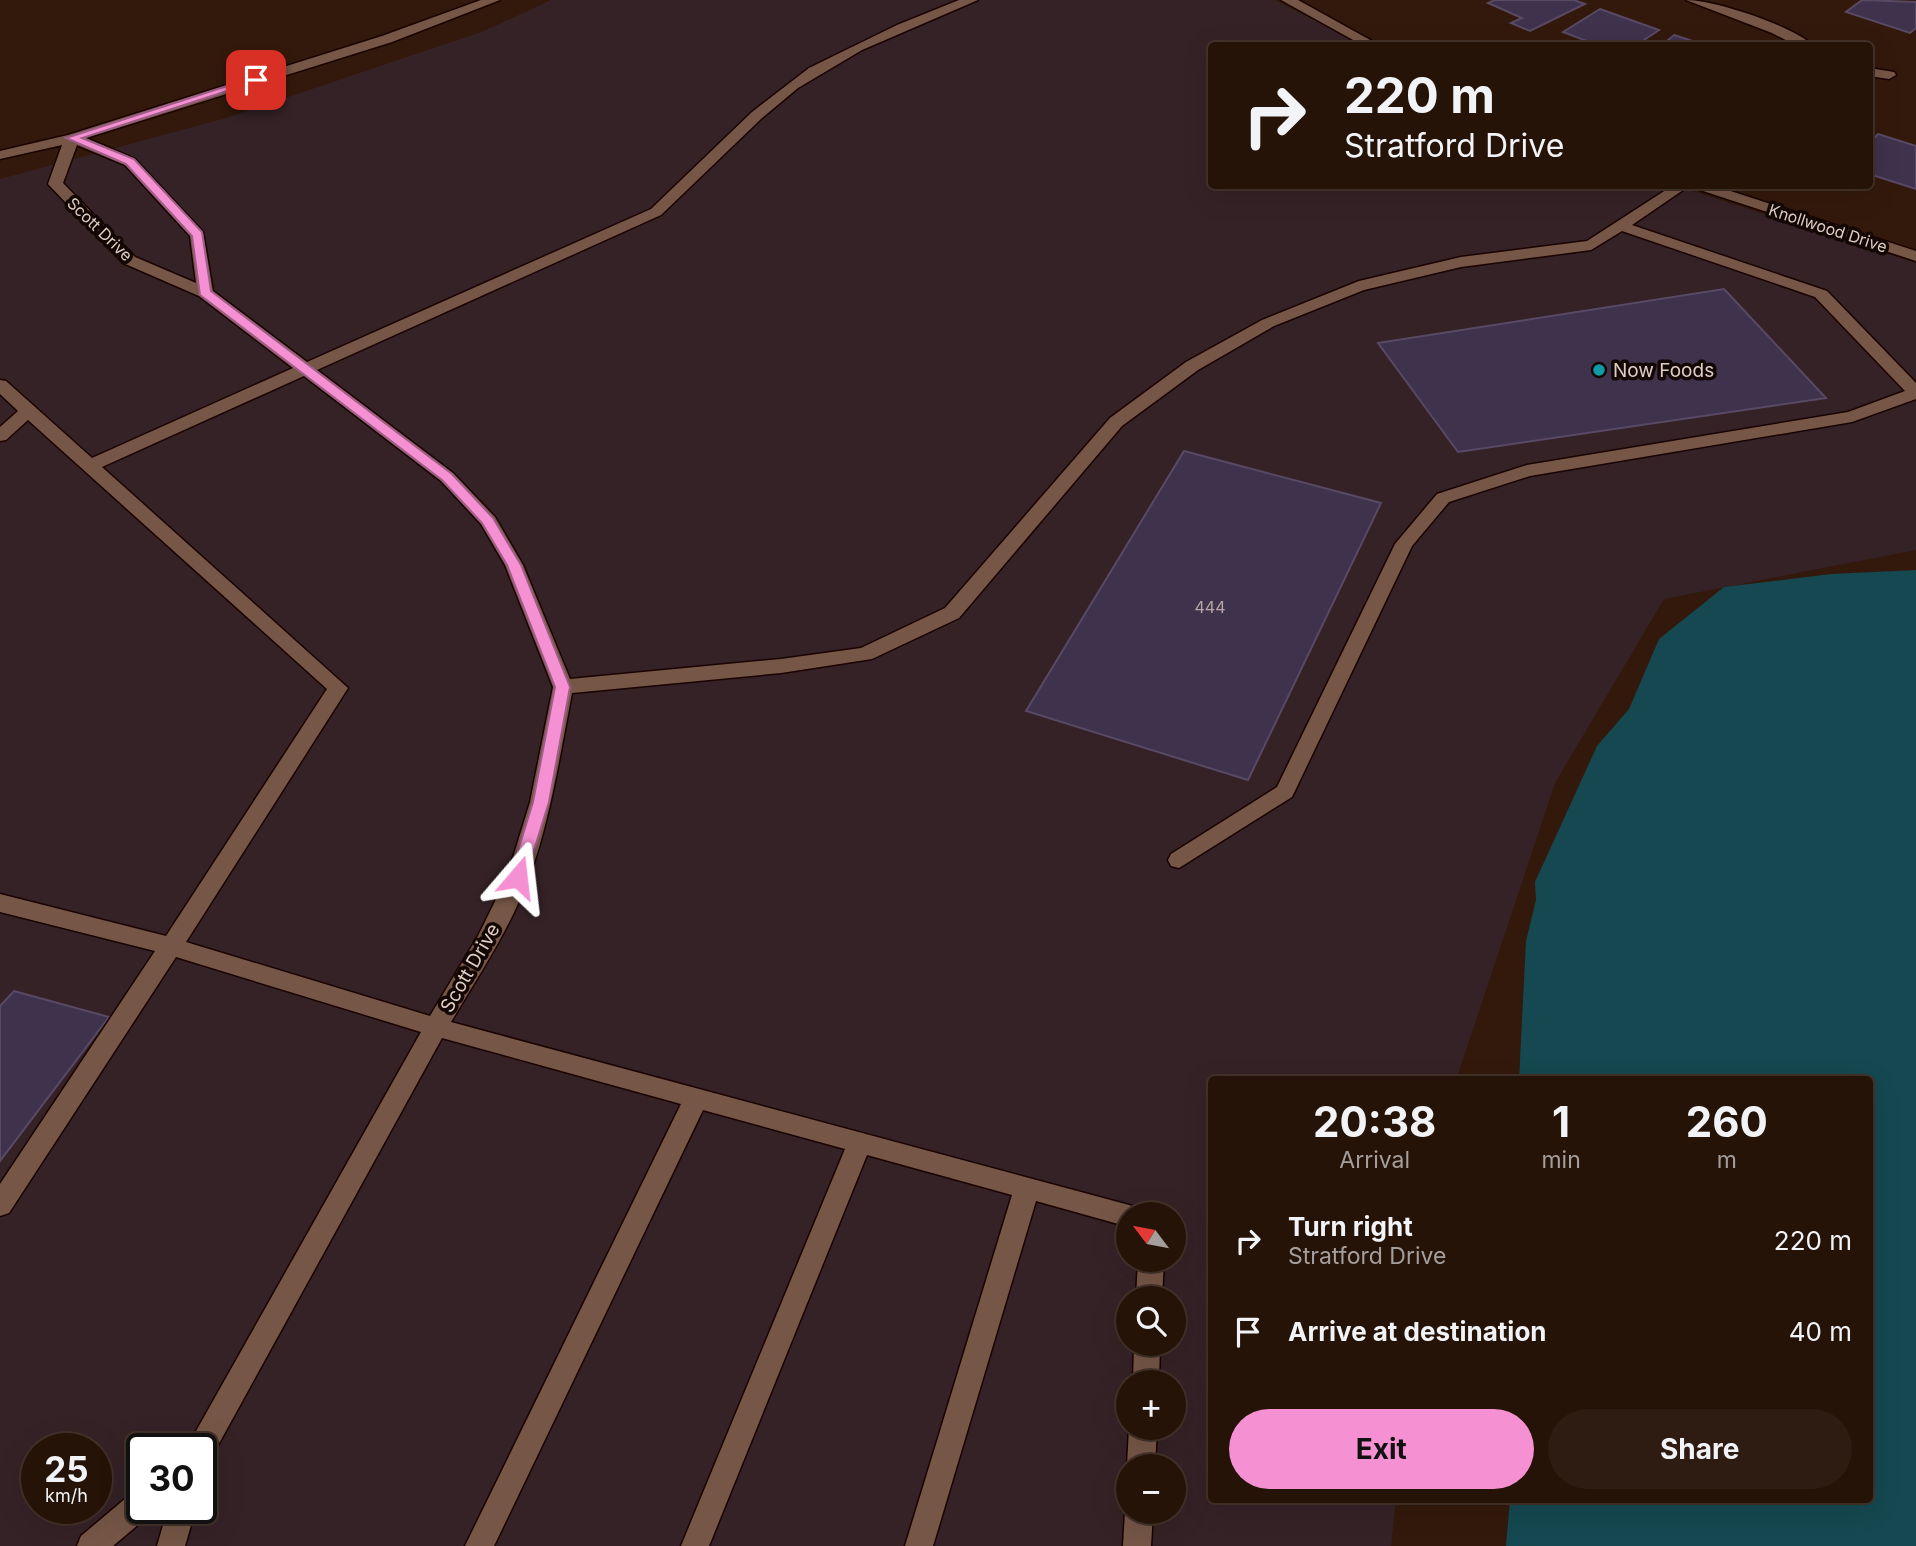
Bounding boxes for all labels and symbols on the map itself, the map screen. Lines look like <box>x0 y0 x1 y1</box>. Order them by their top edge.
pin <box>226 50 286 110</box>
street label: Scott Drive <box>63 193 137 265</box>
street label: Knollwood Drive <box>1766 199 1890 257</box>
place label: Now Foods <box>1613 359 1714 382</box>
marker: Now Foods <box>1591 362 1607 378</box>
house number: 444 <box>1194 597 1226 617</box>
position arrow <box>481 840 555 914</box>
street label: Scott Drive <box>435 919 505 1017</box>
north arrow <box>1116 1202 1186 1272</box>
speed limit sign: 30 <box>126 1433 217 1524</box>

